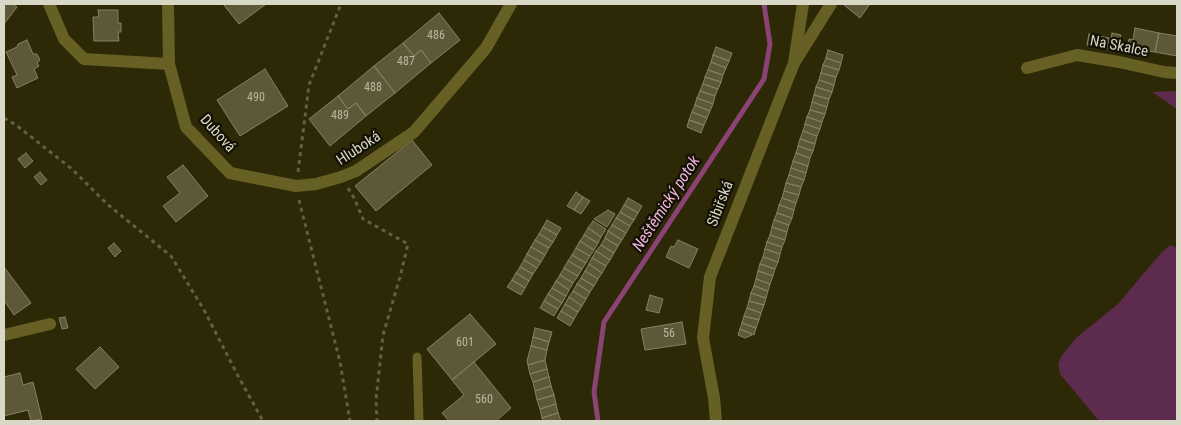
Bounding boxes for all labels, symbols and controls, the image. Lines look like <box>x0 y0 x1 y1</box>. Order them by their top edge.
house number: 486 <box>427 29 445 43</box>
street label: Na Skalce <box>1088 33 1150 61</box>
house number: 487 <box>397 55 415 69</box>
house number: 488 <box>364 81 382 95</box>
house number: 490 <box>247 91 265 105</box>
house number: 489 <box>331 109 349 123</box>
street label: Dubová <box>196 112 238 156</box>
street label: Hluboká <box>334 128 384 170</box>
water label: Neštěmický potok <box>629 153 705 255</box>
street label: Sibiřská <box>704 179 738 229</box>
house number: 56 <box>663 327 675 341</box>
house number: 601 <box>456 336 474 350</box>
house number: 560 <box>475 393 493 407</box>

